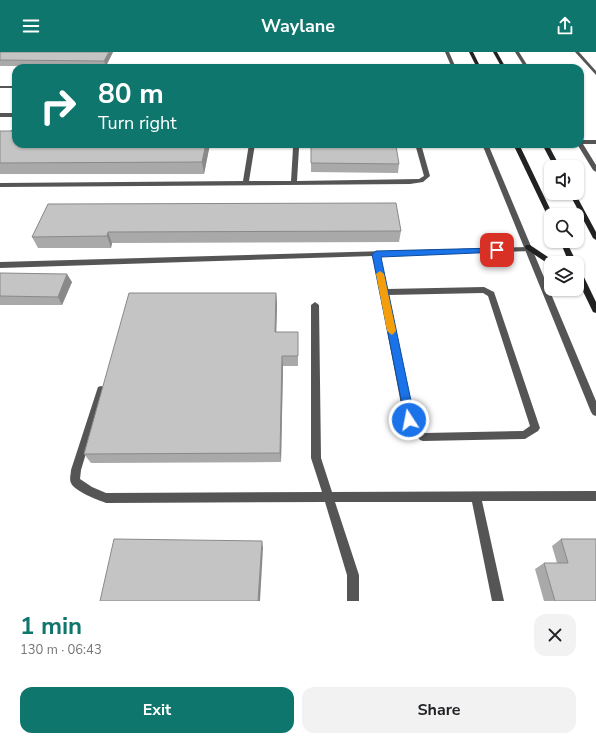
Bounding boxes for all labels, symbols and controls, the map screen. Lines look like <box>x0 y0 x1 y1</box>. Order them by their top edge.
text: Waylane <box>261 14 335 38</box>
icon: menu <box>20 15 42 37</box>
icon: share <box>554 15 576 37</box>
text: 80 m <box>98 75 164 113</box>
icon: right <box>32 80 84 132</box>
text: Turn right <box>98 111 177 135</box>
map controls <box>544 160 584 296</box>
button: sound <box>544 160 584 200</box>
button: search <box>544 208 584 248</box>
pin <box>480 233 514 267</box>
icon: arrive <box>486 239 508 261</box>
button: layers <box>544 256 584 296</box>
position arrow <box>388 399 430 441</box>
text: 1 min <box>20 610 82 642</box>
button: close <box>534 614 576 656</box>
text: 130 m · 06:43 <box>20 641 102 659</box>
button: Exit <box>20 687 294 733</box>
button: Share <box>302 687 576 733</box>

